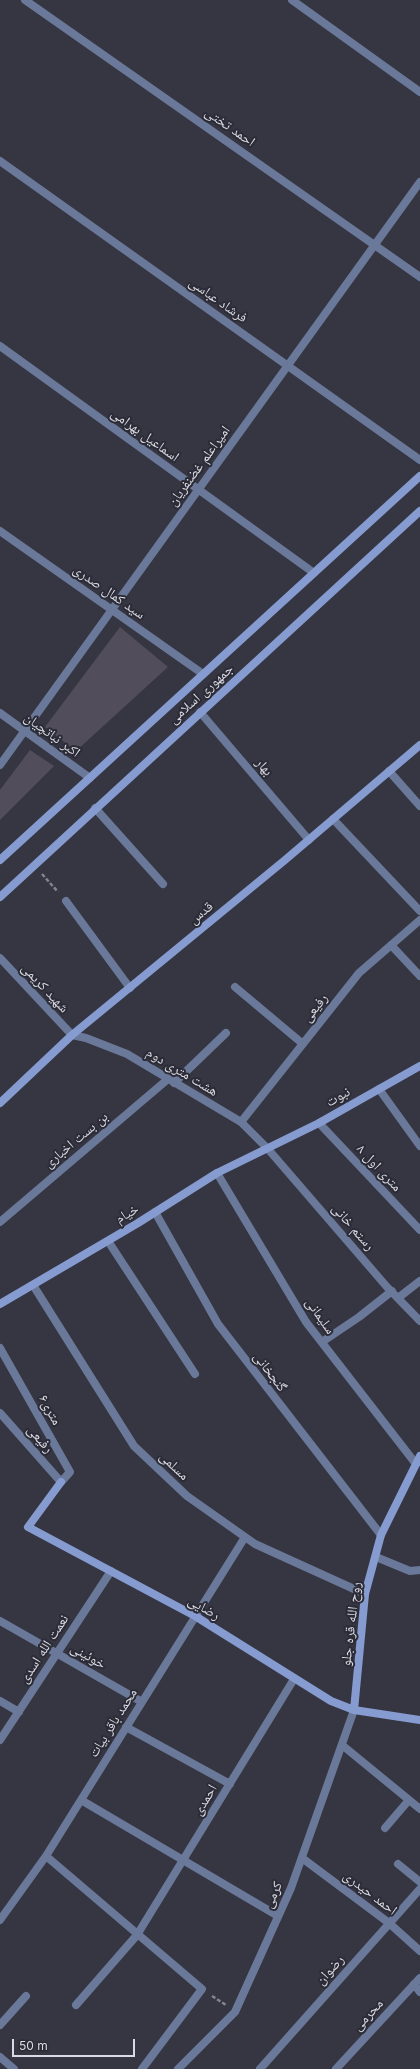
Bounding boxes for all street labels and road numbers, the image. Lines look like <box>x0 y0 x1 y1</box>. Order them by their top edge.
street label: احمد تختی <box>202 104 258 150</box>
street label: فرشاد عباسی <box>186 274 250 326</box>
street label: اسماعیل بهرامی <box>108 405 182 465</box>
street label: امیراعلم غضنفریان <box>164 423 234 509</box>
street label: سید کمال صدری <box>70 561 148 623</box>
street label: جمهوری اسلامی <box>165 660 237 728</box>
street label: اکبر نباتچیان <box>21 709 83 761</box>
street label: بهار <box>252 755 276 779</box>
street label: قدس <box>185 898 217 928</box>
street label: شهید کریمی <box>18 960 72 1016</box>
street label: رفیعی <box>299 990 331 1026</box>
street label: هشت متری دوم <box>143 1044 221 1100</box>
street label: نبوت <box>323 1083 353 1111</box>
street label: بن بست اخباری <box>41 1108 111 1172</box>
street label: ۸ متری اول <box>353 1141 405 1195</box>
street label: رستم خانی <box>328 1200 378 1254</box>
street label: خیام <box>112 1201 142 1227</box>
street label: سلیمانی <box>302 1295 338 1337</box>
street label: گنجخانی <box>250 1349 290 1395</box>
street label: ۶متری <box>35 1392 65 1428</box>
street label: رفیعی <box>23 1422 57 1456</box>
street label: مسلمی <box>156 1448 192 1484</box>
street label: روح الله قره جلو <box>337 1581 365 1667</box>
street label: رضایی <box>185 1592 223 1624</box>
street label: نعمت الله اسدی <box>16 1611 72 1687</box>
street label: خوئینی <box>67 1639 109 1673</box>
street label: محمد باقر بیات <box>85 1685 141 1761</box>
street label: احمدی <box>189 1781 221 1819</box>
street label: احمد حیدری <box>340 1867 400 1919</box>
street label: کرمی <box>260 1879 286 1911</box>
street label: رضوان <box>312 1952 348 1988</box>
street label: محرمی <box>349 1996 387 2034</box>

